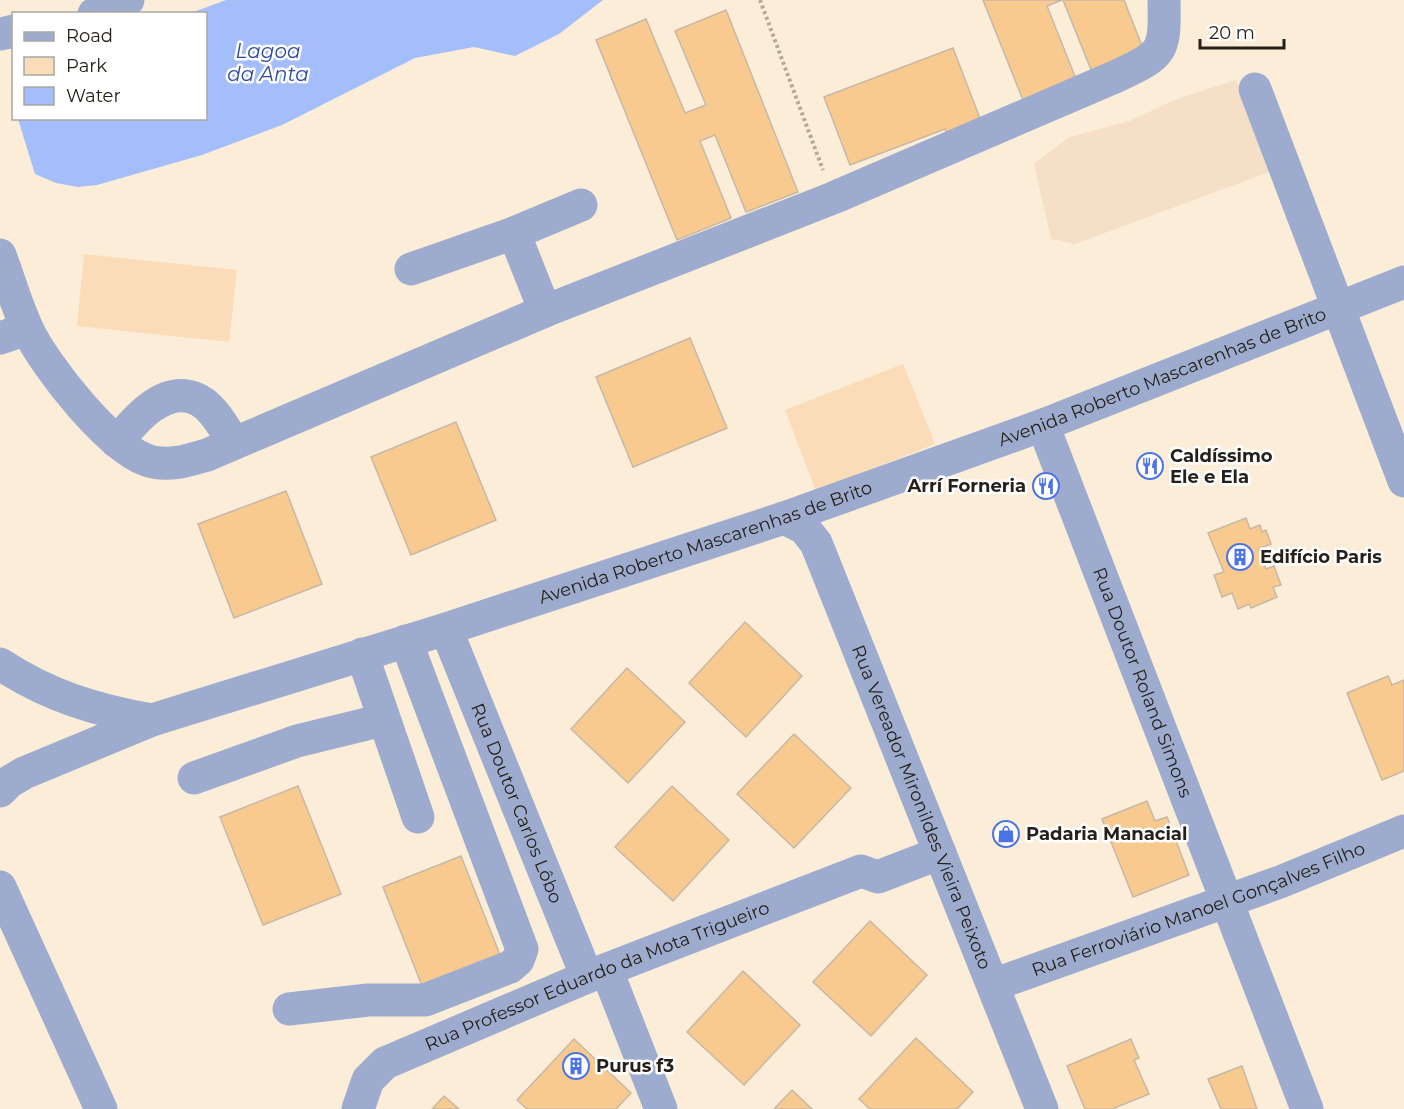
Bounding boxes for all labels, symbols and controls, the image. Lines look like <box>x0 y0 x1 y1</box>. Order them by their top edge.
legend <box>12 12 207 120</box>
scale bar <box>1200 12 1284 50</box>
text: 20 m <box>1209 22 1255 44</box>
text: Road <box>66 25 113 47</box>
water label: Lagoa da Anta <box>227 39 309 86</box>
text: Park <box>66 55 107 77</box>
text: Water <box>66 85 121 107</box>
street label: Avenida Roberto Mascarenhas de Brito <box>995 303 1329 451</box>
place label: Caldíssimo Ele e Ela <box>1170 445 1273 488</box>
restaurant icon: Caldíssimo Ele e Ela <box>1135 451 1165 481</box>
restaurant icon: Arrí Forneria <box>1031 471 1061 501</box>
place label: Arrí Forneria <box>906 475 1026 497</box>
street label: Avenida Roberto Mascarenhas de Brito <box>536 476 875 609</box>
building icon: Edifício Paris <box>1225 542 1255 572</box>
place label: Edifício Paris <box>1260 546 1382 568</box>
street label: Rua Doutor Roland Simons <box>1088 564 1197 801</box>
street label: Rua Vereador Mironildes Vieira Peixoto <box>847 642 996 973</box>
street label: Rua Doutor Carlos Lôbo <box>466 700 567 907</box>
shop icon: Padaria Manacial <box>991 819 1021 849</box>
place label: Padaria Manacial <box>1026 823 1187 845</box>
street label: Rua Ferroviário Manoel Gonçalves Filho <box>1029 837 1368 981</box>
street label: Rua Professor Eduardo da Mota Trigueiro <box>421 896 773 1056</box>
building icon: Purus f3 <box>561 1051 591 1081</box>
place label: Purus f3 <box>596 1055 675 1077</box>

